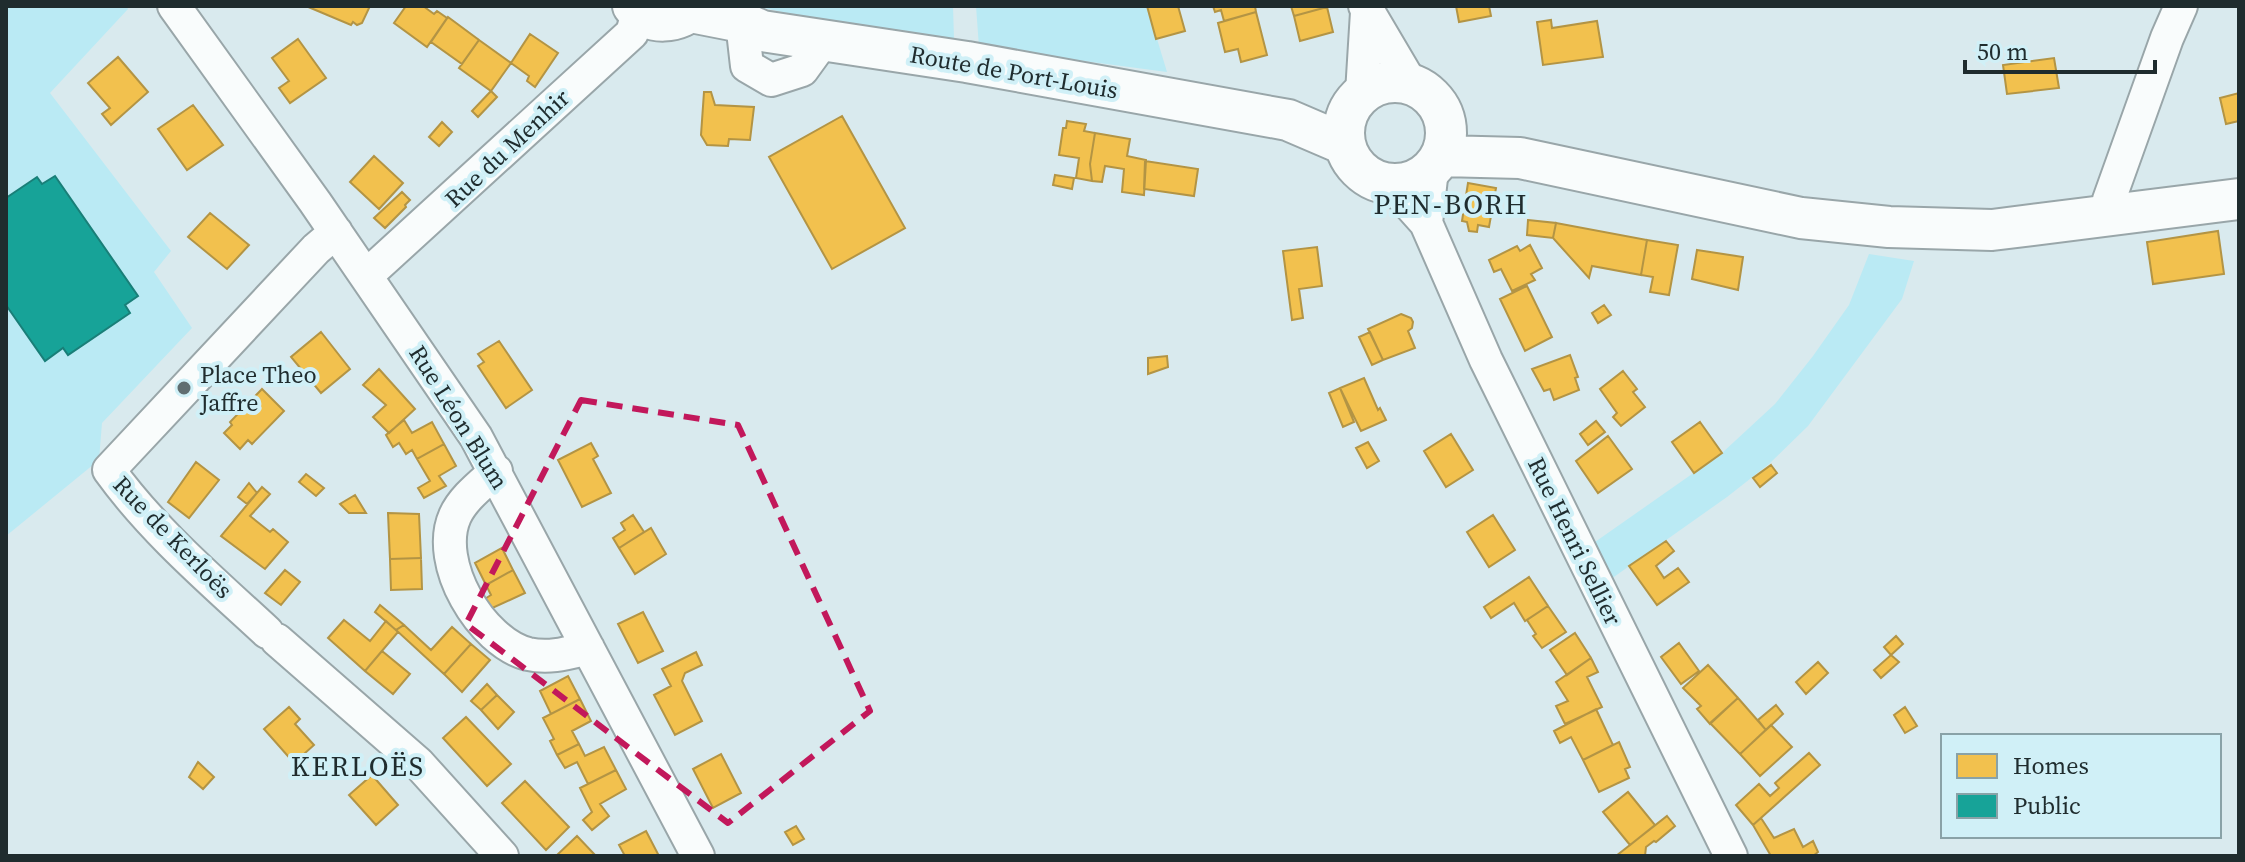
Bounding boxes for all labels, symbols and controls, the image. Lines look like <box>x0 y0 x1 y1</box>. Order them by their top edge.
scale bar <box>1965 24 2155 74</box>
text: 50 m <box>1977 35 2028 68</box>
street label: Route de Port-Louis <box>907 37 1121 107</box>
street label: Rue du Menhir <box>437 82 577 214</box>
district label: PEN-BORH <box>1373 185 1529 223</box>
street label: Rue Léon Blum <box>402 339 516 495</box>
place label: Place Theo Jaffre <box>199 358 317 419</box>
marker: Place Theo Jaffre <box>175 379 193 397</box>
street label: Rue Henri Sellier <box>1520 451 1630 631</box>
street label: Rue de Kerloës <box>106 468 240 606</box>
legend <box>1941 734 2221 838</box>
district label: KERLOËS <box>291 747 425 785</box>
text: Homes <box>2013 749 2089 782</box>
text: Public <box>2013 789 2081 822</box>

